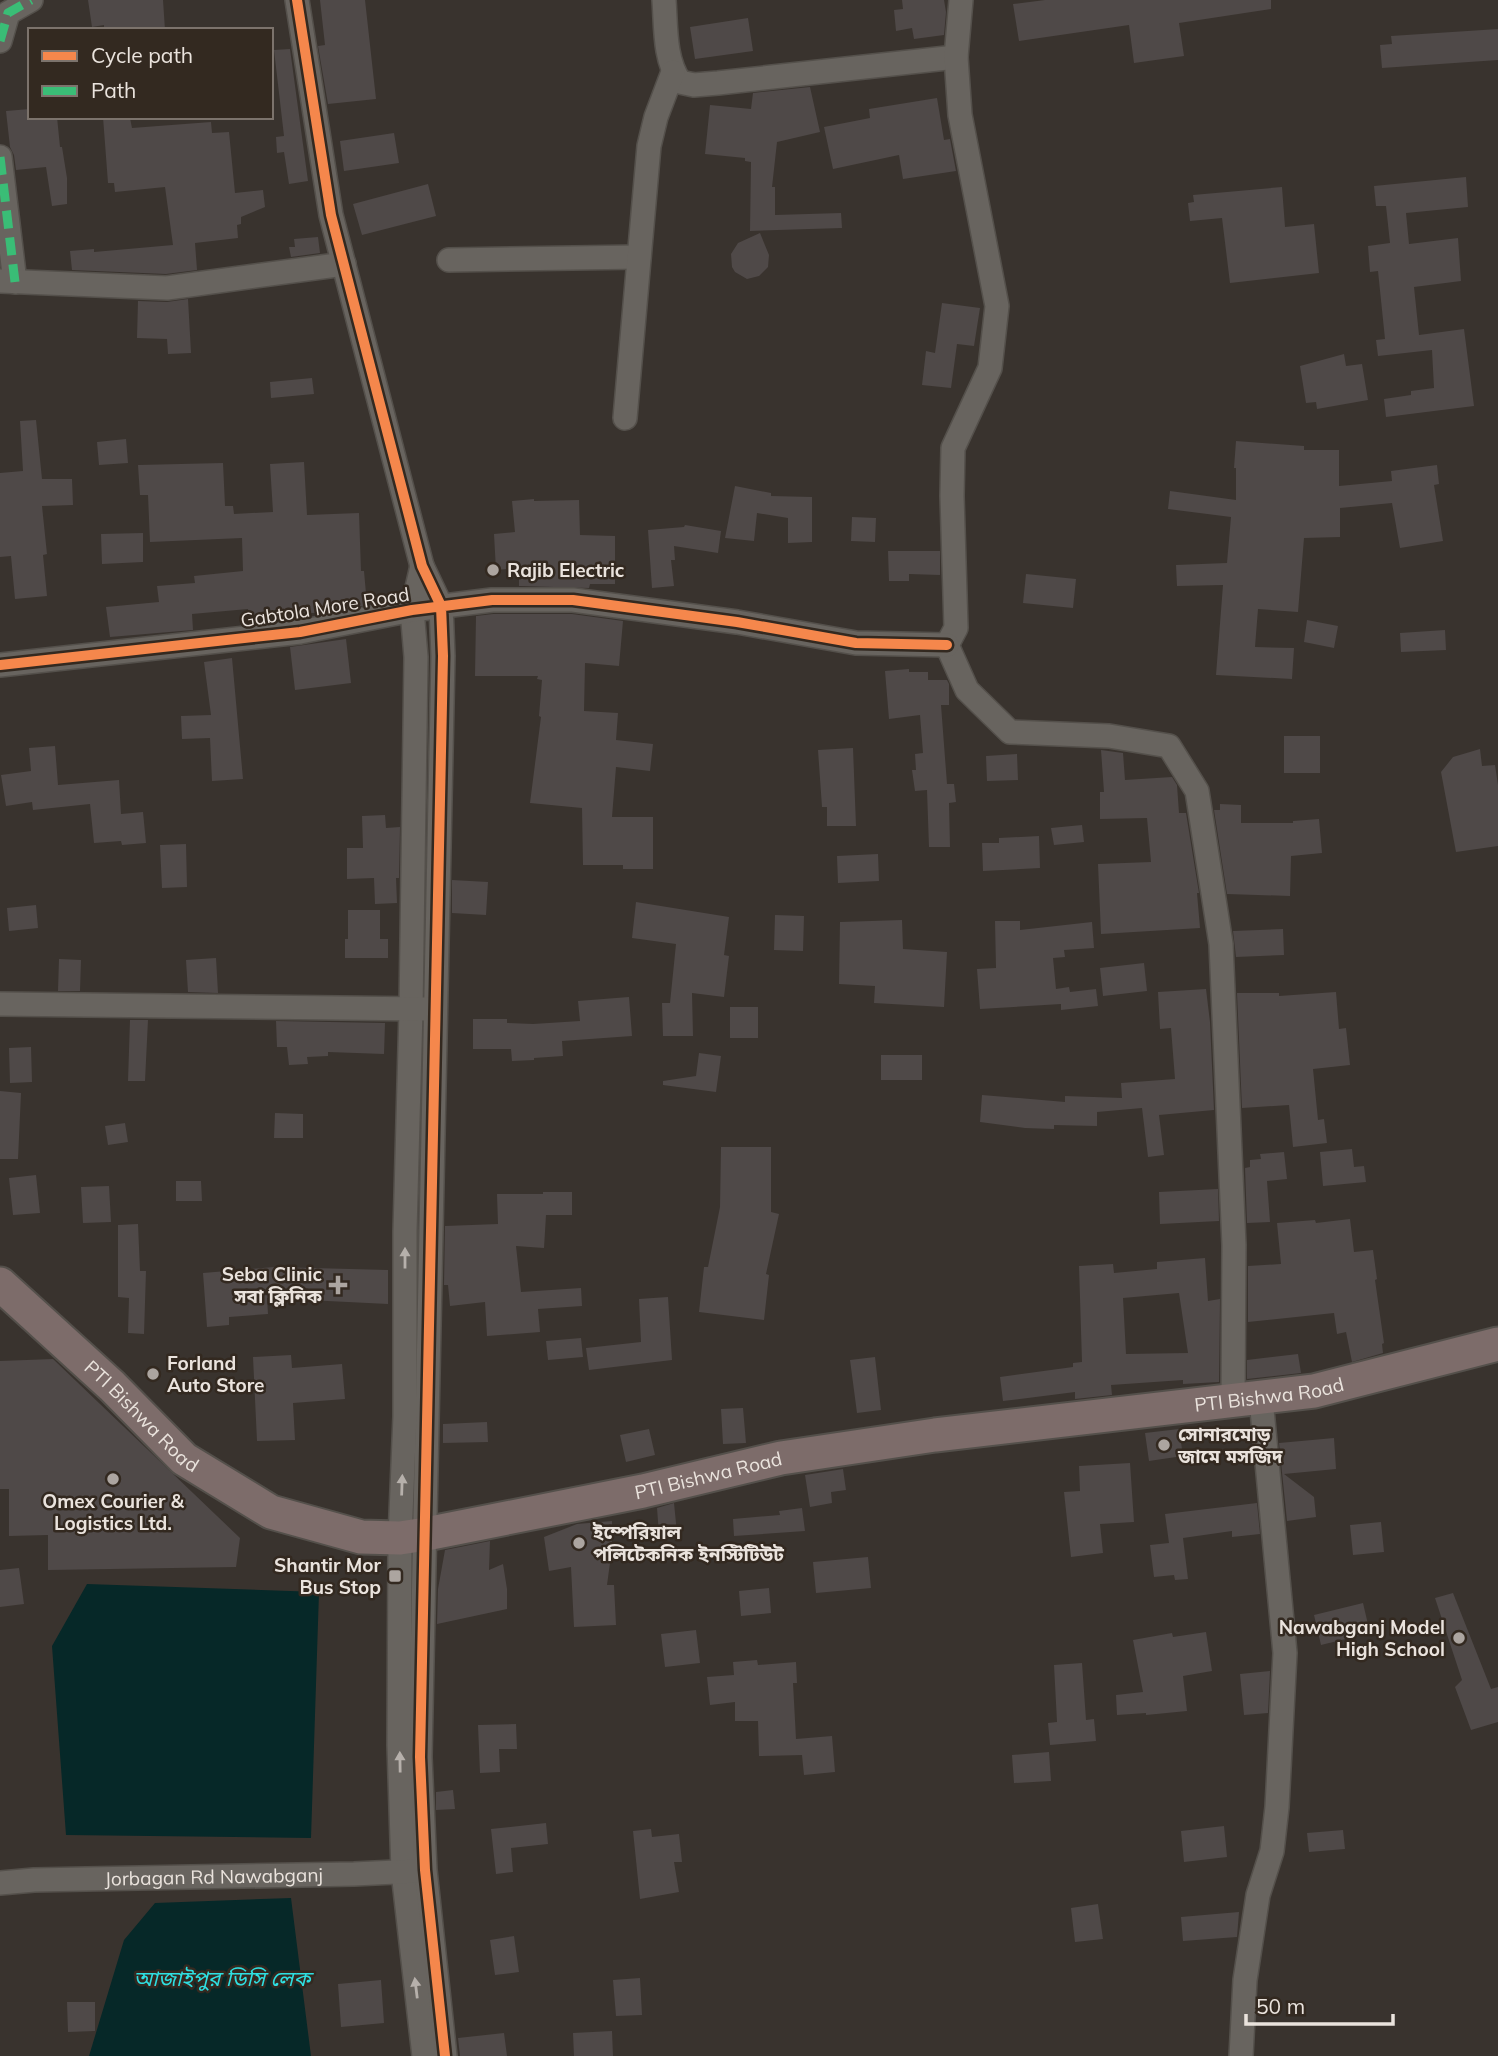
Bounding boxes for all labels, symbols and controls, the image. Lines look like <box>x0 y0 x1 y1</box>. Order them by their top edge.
legend <box>28 28 273 119</box>
text: Cycle path <box>91 42 193 68</box>
text: Path <box>91 77 136 103</box>
place label: Rajib Electric <box>507 558 625 582</box>
marker: Rajib Electric <box>485 562 501 578</box>
street label: Gabtola More Road <box>239 582 411 632</box>
one-way arrow <box>399 1246 411 1268</box>
place label: Seba Clinic সবা ক্লিনিক <box>222 1262 323 1308</box>
marker: Seba Clinic সবা ক্লিনিক <box>328 1275 348 1295</box>
place label: Forland Auto Store <box>167 1351 264 1397</box>
street label: PTI Bishwa Road <box>80 1355 203 1477</box>
marker: Forland Auto Store <box>145 1366 161 1382</box>
street label: PTI Bishwa Road <box>1193 1372 1346 1417</box>
place label: সোনারমোড় জামে মসজিদ <box>1177 1422 1283 1468</box>
marker: সোনারমোড় জামে মসজিদ <box>1156 1437 1172 1453</box>
street label: PTI Bishwa Road <box>633 1446 784 1504</box>
marker: Omex Courier & Logistics Ltd. <box>105 1471 121 1487</box>
one-way arrow <box>397 1474 408 1496</box>
place label: Omex Courier & Logistics Ltd. <box>42 1489 185 1535</box>
place label: ইম্পেরিয়াল পলিটেকনিক ইনস্টিটিউট <box>592 1520 784 1566</box>
marker: ইম্পেরিয়াল পলিটেকনিক ইনস্টিটিউট <box>571 1535 587 1551</box>
place label: Shantir Mor Bus Stop <box>274 1553 382 1599</box>
marker: Shantir Mor Bus Stop <box>387 1568 403 1584</box>
place label: Nawabganj Model High School <box>1279 1615 1445 1661</box>
marker: Nawabganj Model High School <box>1451 1630 1467 1646</box>
one-way arrow <box>394 1750 406 1772</box>
street label: Jorbagan Rd Nawabganj <box>104 1863 323 1891</box>
water label: আজাইপুর ডিসি লেক <box>134 1965 314 1991</box>
one-way arrow <box>410 1977 421 1999</box>
scale bar <box>1246 1982 1393 2026</box>
text: 50 m <box>1256 1993 1305 2019</box>

